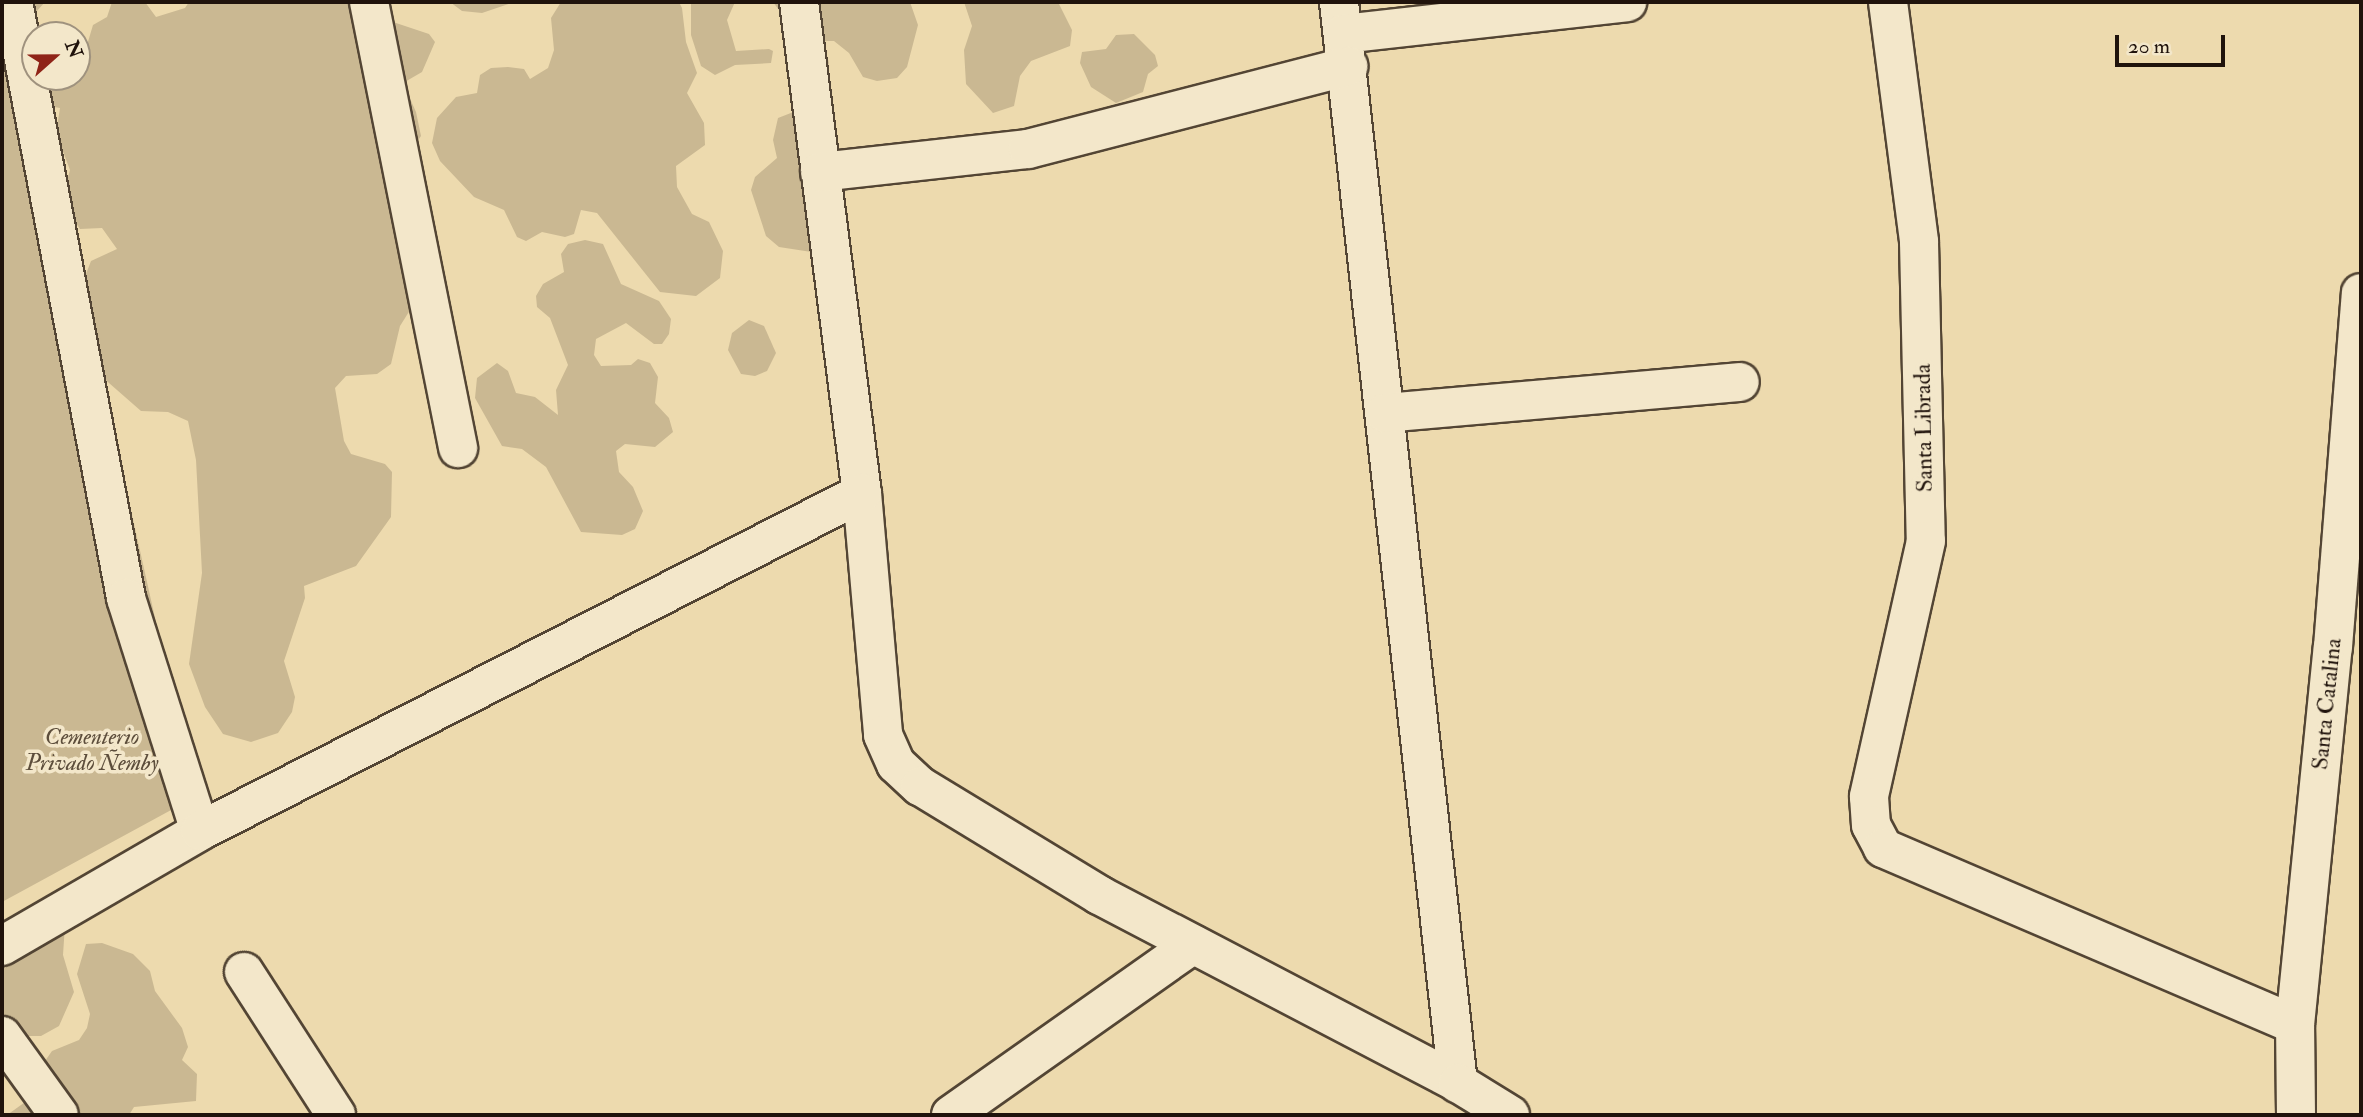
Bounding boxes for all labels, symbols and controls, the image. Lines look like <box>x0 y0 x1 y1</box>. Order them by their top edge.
north arrow <box>21 21 91 91</box>
scale bar <box>2118 21 2228 65</box>
text: 20 m <box>2128 33 2170 60</box>
text: N <box>59 37 88 61</box>
street label: Santa Librada <box>1909 364 1939 492</box>
street label: Santa Catalina <box>2306 637 2348 771</box>
park label: Cementerio Privado Ñemby <box>26 723 158 777</box>

